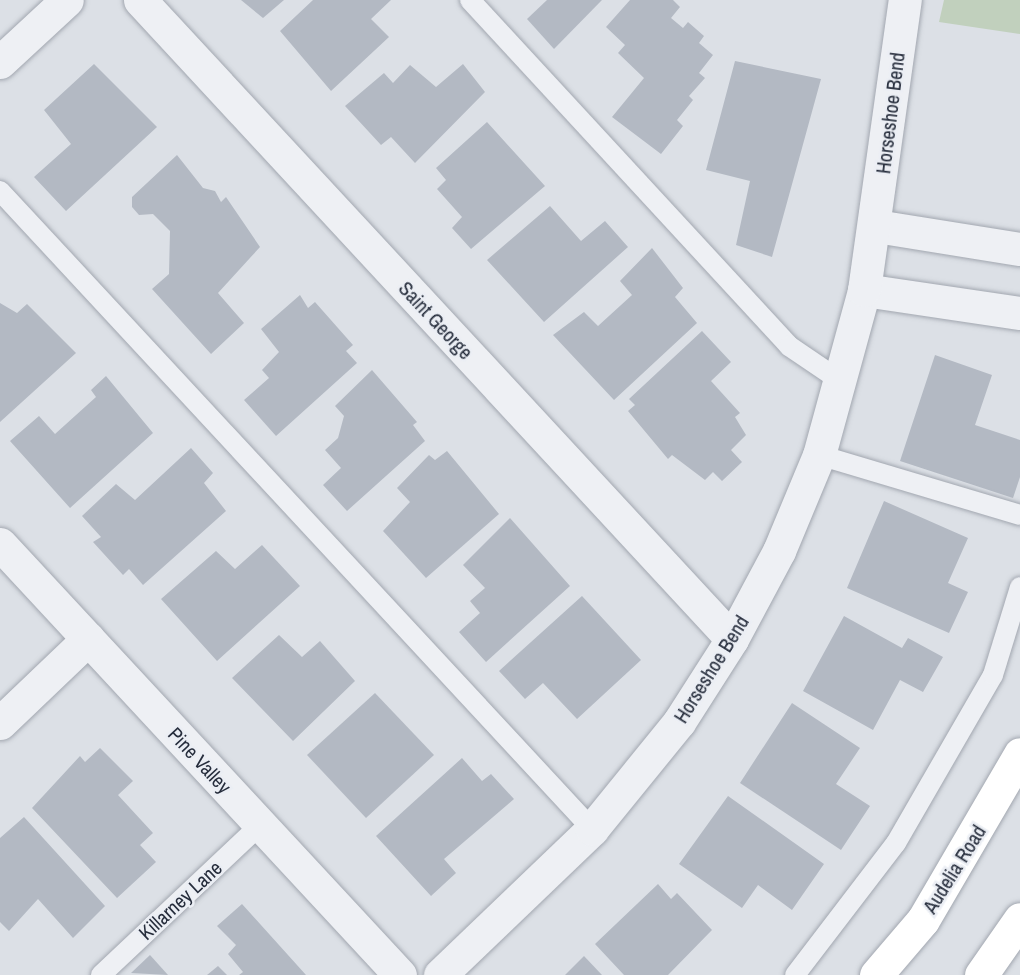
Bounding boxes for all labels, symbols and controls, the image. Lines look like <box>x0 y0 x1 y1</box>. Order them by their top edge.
street label: Horseshoe Bend <box>871 51 909 175</box>
street label: Saint George <box>394 276 478 364</box>
street label: Horseshoe Bend <box>668 611 754 727</box>
street label: Pine Valley <box>163 722 237 798</box>
street label: Audelia Road <box>917 821 991 917</box>
street label: Killarney Lane <box>133 855 227 945</box>

